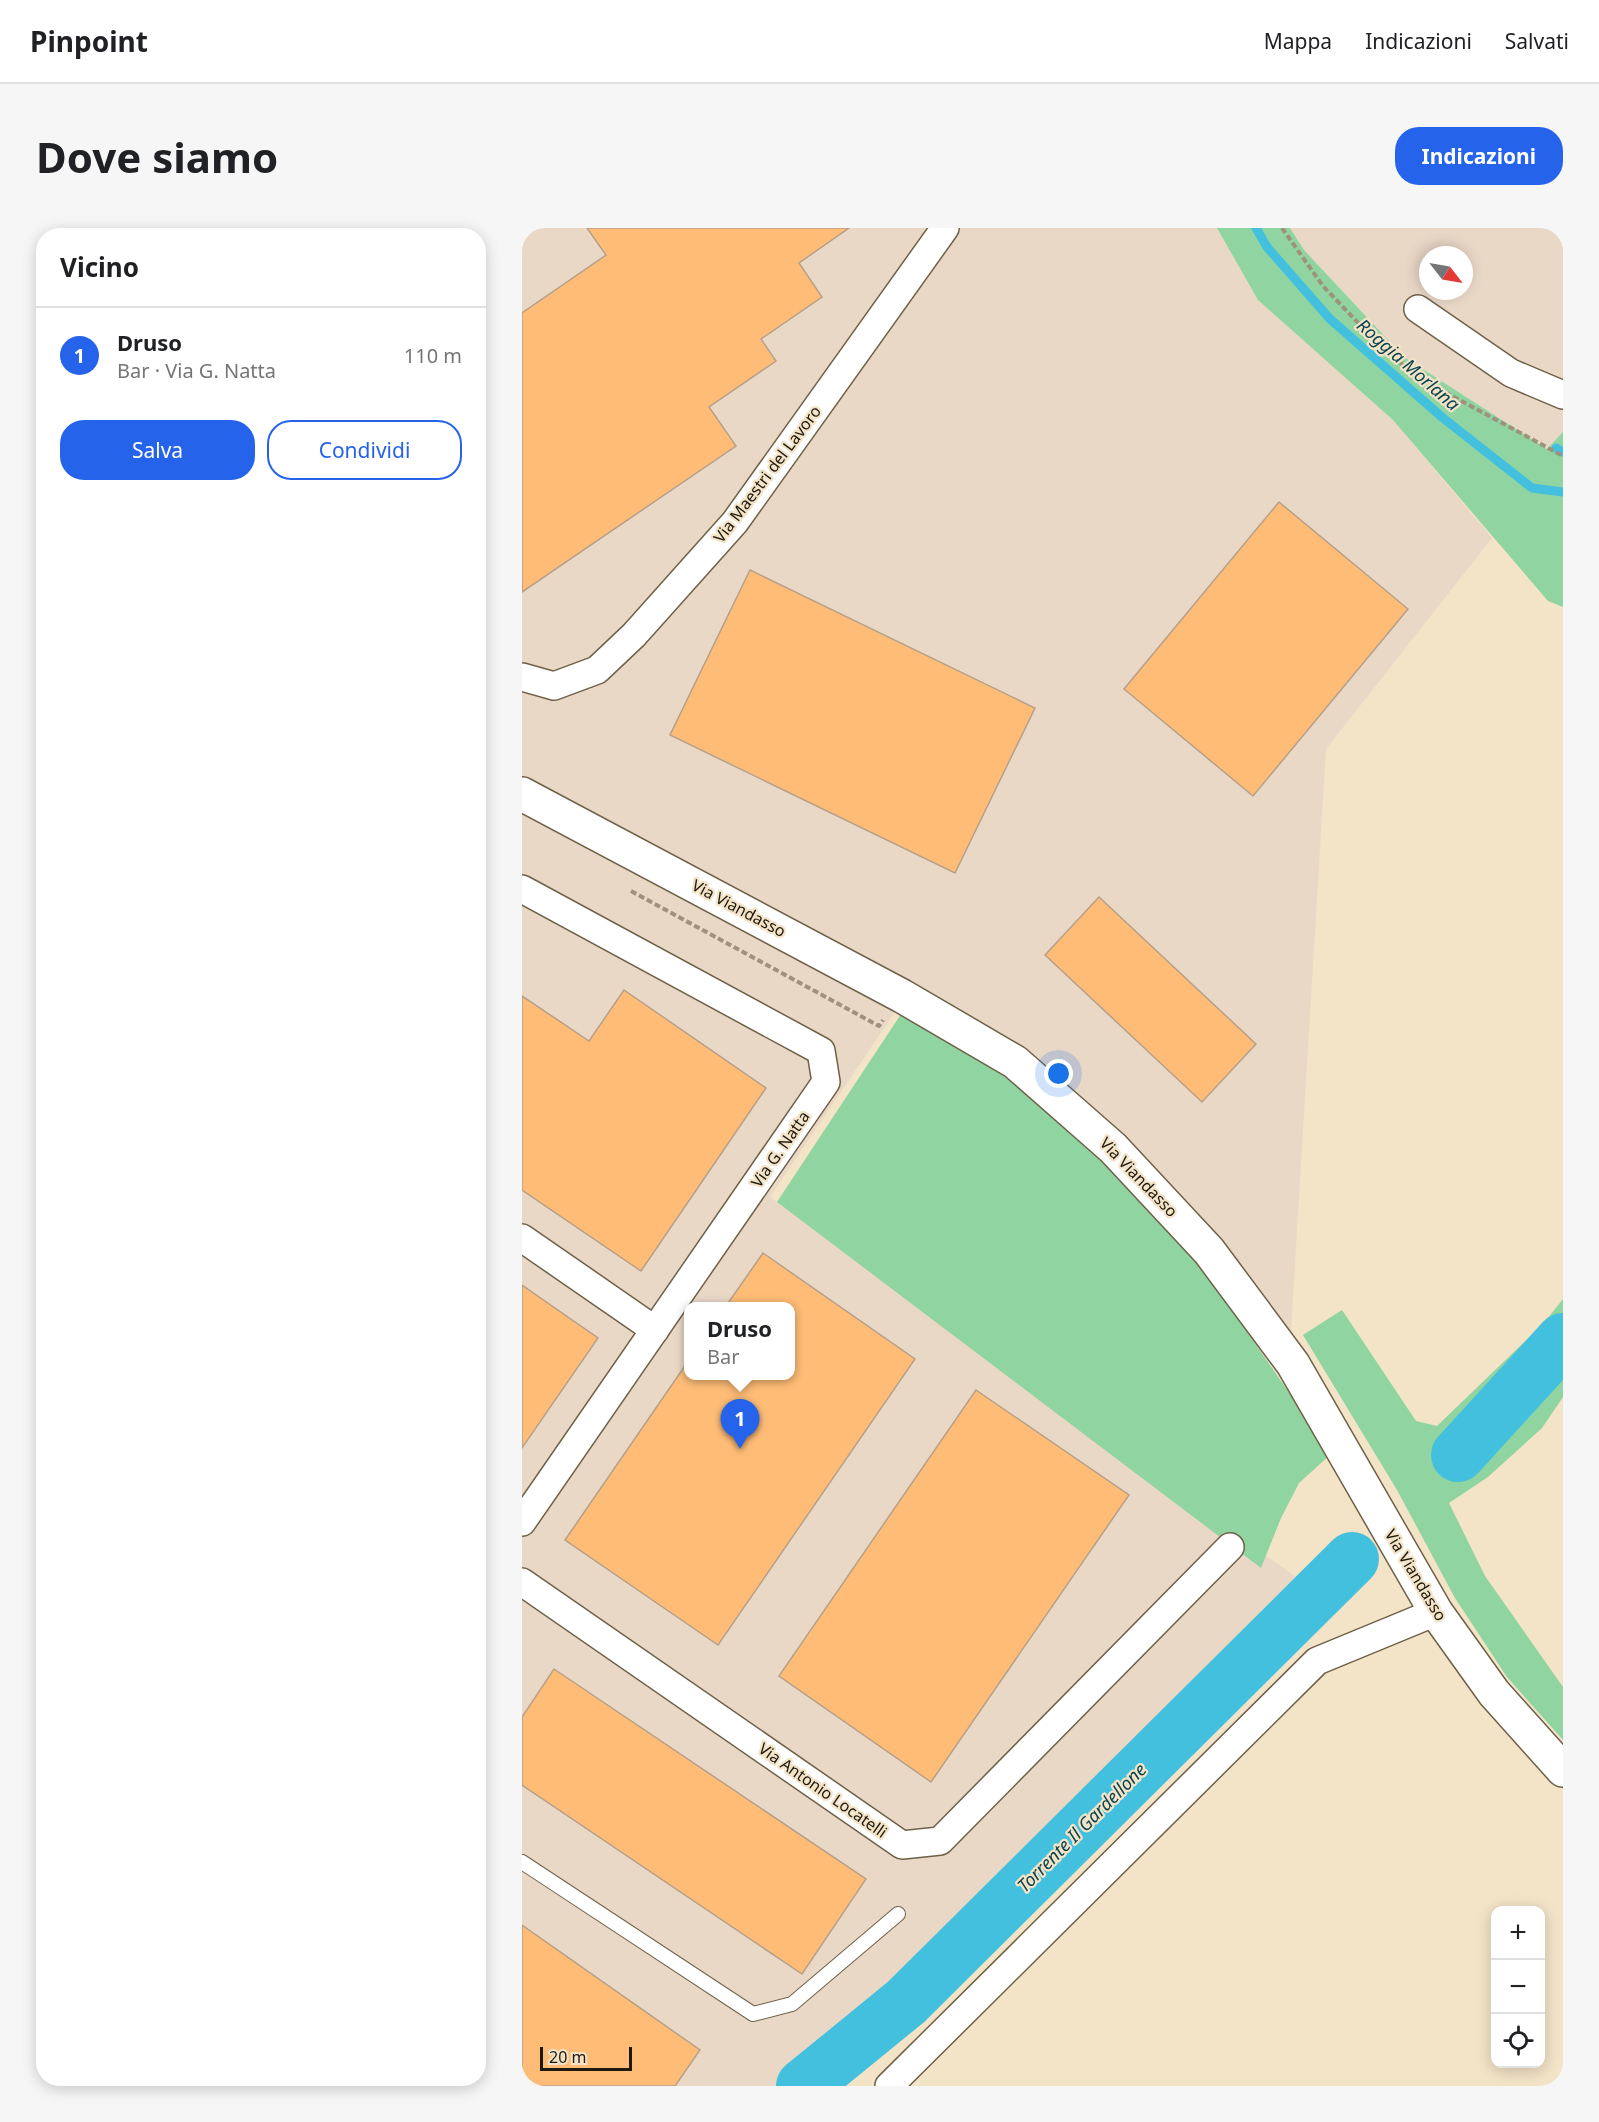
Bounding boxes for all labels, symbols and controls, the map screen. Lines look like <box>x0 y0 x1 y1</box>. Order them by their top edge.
text: Pinpoint <box>30 22 148 60</box>
text: Mappa <box>1264 27 1332 55</box>
text: Indicazioni <box>1365 27 1472 55</box>
text: Salvati <box>1505 27 1569 55</box>
button: Indicazioni <box>1395 127 1563 185</box>
text: Dove siamo <box>36 128 278 185</box>
north arrow <box>1419 246 1473 300</box>
text: Vicino <box>60 249 139 285</box>
water label: Roggia Morlana <box>1352 313 1465 416</box>
text: Druso <box>117 327 182 357</box>
text: 1 <box>74 342 85 369</box>
text: 110 m <box>404 342 462 369</box>
text: Bar · Via G. Natta <box>117 357 276 384</box>
street label: Via Maestri del Lavoro <box>708 401 826 547</box>
button: Salva <box>60 420 255 480</box>
button: Condividi <box>267 420 462 480</box>
street label: Via Viandasso <box>688 874 790 942</box>
your location <box>1044 1059 1073 1088</box>
street label: Via G. Natta <box>746 1106 814 1192</box>
street label: Via Viandasso <box>1095 1132 1183 1222</box>
popup <box>684 1302 795 1380</box>
text: Druso <box>707 1313 772 1343</box>
text: Bar <box>707 1343 739 1370</box>
pin: 1 <box>720 1400 760 1449</box>
street label: Via Viandasso <box>1380 1525 1452 1625</box>
street label: Via Antonio Locatelli <box>754 1737 892 1843</box>
water label: Torrente Il Gardellone <box>1011 1757 1151 1897</box>
map controls <box>1491 1906 1545 2068</box>
button: + <box>1491 1906 1545 1960</box>
button: − <box>1491 1960 1545 2014</box>
button: locate <box>1491 2014 1545 2068</box>
scale bar <box>540 2044 632 2072</box>
text: 20 m <box>549 2046 586 2068</box>

